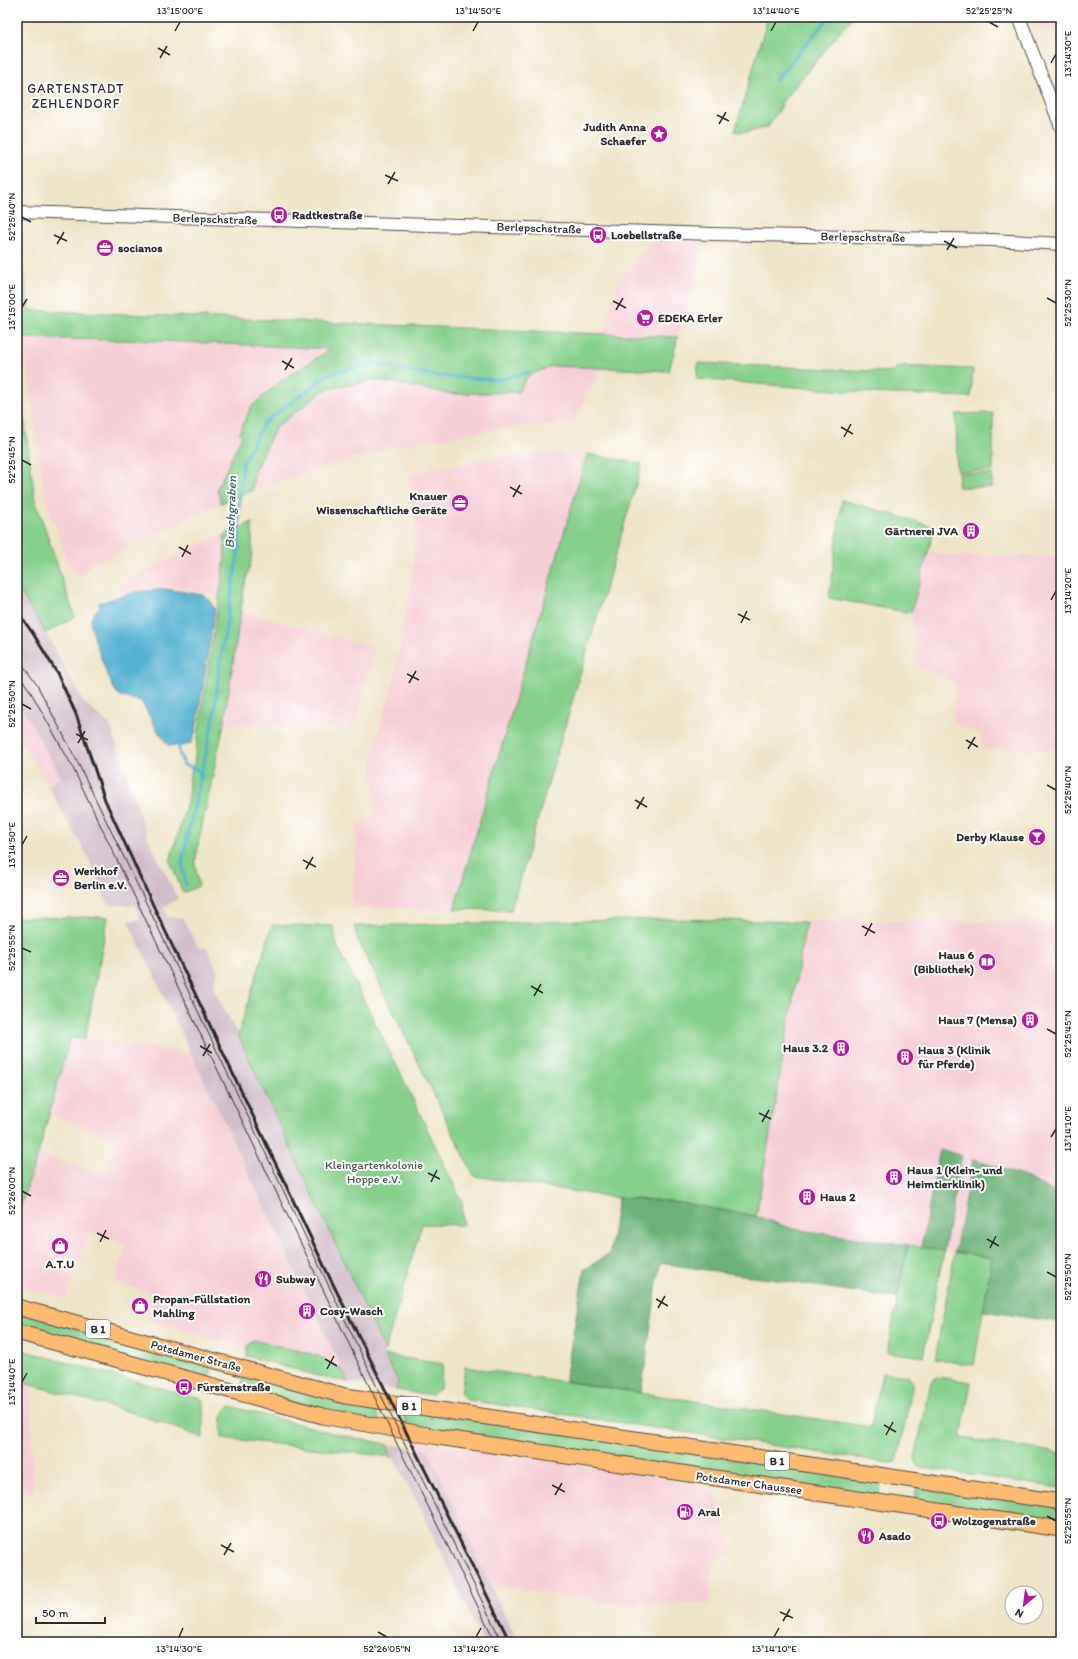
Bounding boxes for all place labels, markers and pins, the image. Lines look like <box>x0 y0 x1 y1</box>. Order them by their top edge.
place label: Judith Anna Schaefer <box>582 120 647 148</box>
place icon: Judith Anna Schaefer <box>649 124 669 144</box>
bus stop icon: Radtkestraße <box>269 205 289 225</box>
place label: Radtkestraße <box>292 208 363 222</box>
bus stop icon: Loebellstraße <box>588 225 608 245</box>
place label: Loebellstraße <box>611 228 682 242</box>
office icon: socianos <box>95 238 115 258</box>
place label: socianos <box>118 241 163 255</box>
supermarket icon: EDEKA Erler <box>635 308 655 328</box>
place label: EDEKA Erler <box>658 311 723 325</box>
place label: Knauer Wissenschaftliche Geräte <box>316 489 447 517</box>
office icon: Knauer Wissenschaftliche Geräte <box>450 493 470 513</box>
building icon: Gärtnerei JVA <box>961 521 981 541</box>
place label: Gärtnerei JVA <box>885 524 958 538</box>
bar icon: Derby Klause <box>1027 827 1047 847</box>
place label: Derby Klause <box>956 830 1024 845</box>
place label: Werkhof Berlin e.V. <box>74 864 127 892</box>
office icon: Werkhof Berlin e.V. <box>51 868 71 888</box>
place label: Haus 6 (Bibliothek) <box>914 948 975 977</box>
library icon: Haus 6 (Bibliothek) <box>977 952 997 972</box>
building icon: Haus 7 (Mensa) <box>1020 1010 1040 1030</box>
place label: Haus 7 (Mensa) <box>938 1013 1017 1028</box>
building icon: Haus 3.2 <box>831 1038 851 1058</box>
place label: Haus 3.2 <box>783 1041 829 1055</box>
place label: Haus 3 (Klinik für Pferde) <box>918 1043 991 1072</box>
building icon: Haus 3 (Klinik für Pferde) <box>895 1047 915 1067</box>
place label: Haus 1 (Klein- und Heimtierklinik) <box>907 1163 1003 1192</box>
building icon: Haus 1 (Klein- und Heimtierklinik) <box>884 1167 904 1187</box>
building icon: Haus 2 <box>797 1187 817 1207</box>
place label: Haus 2 <box>820 1190 856 1204</box>
shop icon: A.T.U <box>50 1236 70 1256</box>
place label: A.T.U <box>45 1257 74 1271</box>
restaurant icon: Subway <box>253 1269 273 1289</box>
place label: Subway <box>276 1272 316 1287</box>
place label: Propan-Füllstation Mahling <box>153 1292 250 1321</box>
shop icon: Propan-Füllstation Mahling <box>130 1296 150 1316</box>
building icon: Cosy-Wasch <box>297 1301 317 1321</box>
place label: Cosy-Wasch <box>320 1304 384 1319</box>
bus stop icon: Fürstenstraße <box>174 1377 194 1397</box>
place label: Fürstenstraße <box>197 1380 271 1394</box>
fuel station icon: Aral <box>675 1502 695 1522</box>
place label: Aral <box>697 1505 721 1519</box>
bus stop icon: Wolzogenstraße <box>929 1511 949 1531</box>
place label: Wolzogenstraße <box>952 1514 1036 1529</box>
restaurant icon: Asado <box>856 1526 876 1546</box>
place label: Asado <box>878 1529 911 1543</box>

